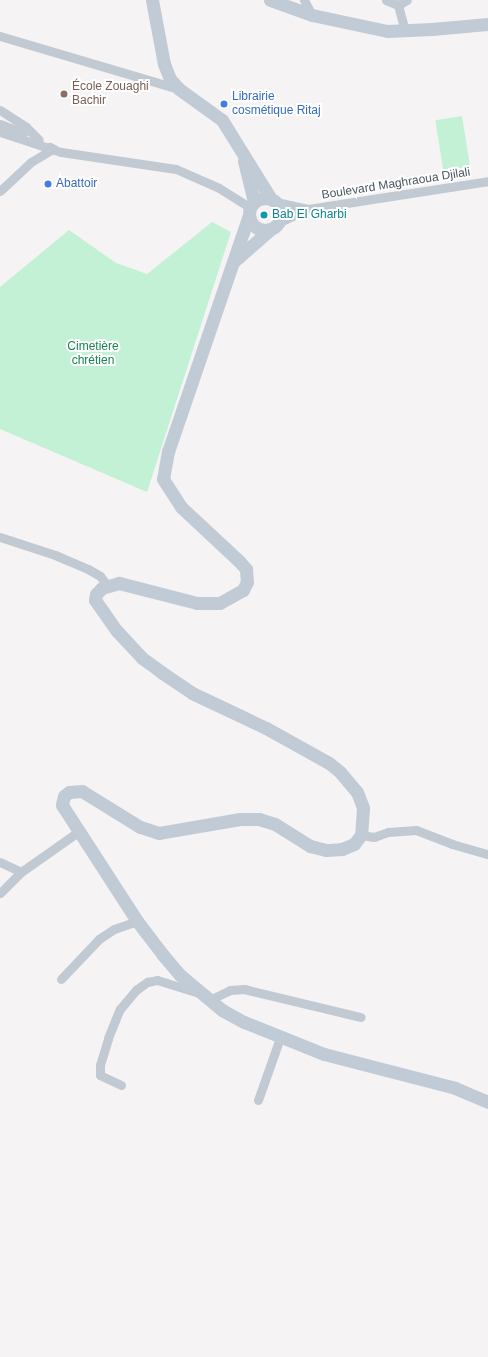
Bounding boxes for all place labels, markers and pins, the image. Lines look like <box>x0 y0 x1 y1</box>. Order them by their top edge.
place label: École Zouaghi Bachir <box>72 80 149 108</box>
marker: École Zouaghi Bachir <box>59 89 69 99</box>
place label: Librairie cosmétique Ritaj <box>232 90 321 118</box>
marker: Librairie cosmétique Ritaj <box>219 99 229 109</box>
place label: Abattoir <box>56 177 97 191</box>
marker: Abattoir <box>43 179 53 189</box>
place label: Bab El Gharbi <box>272 208 347 222</box>
marker: Bab El Gharbi <box>259 210 269 220</box>

